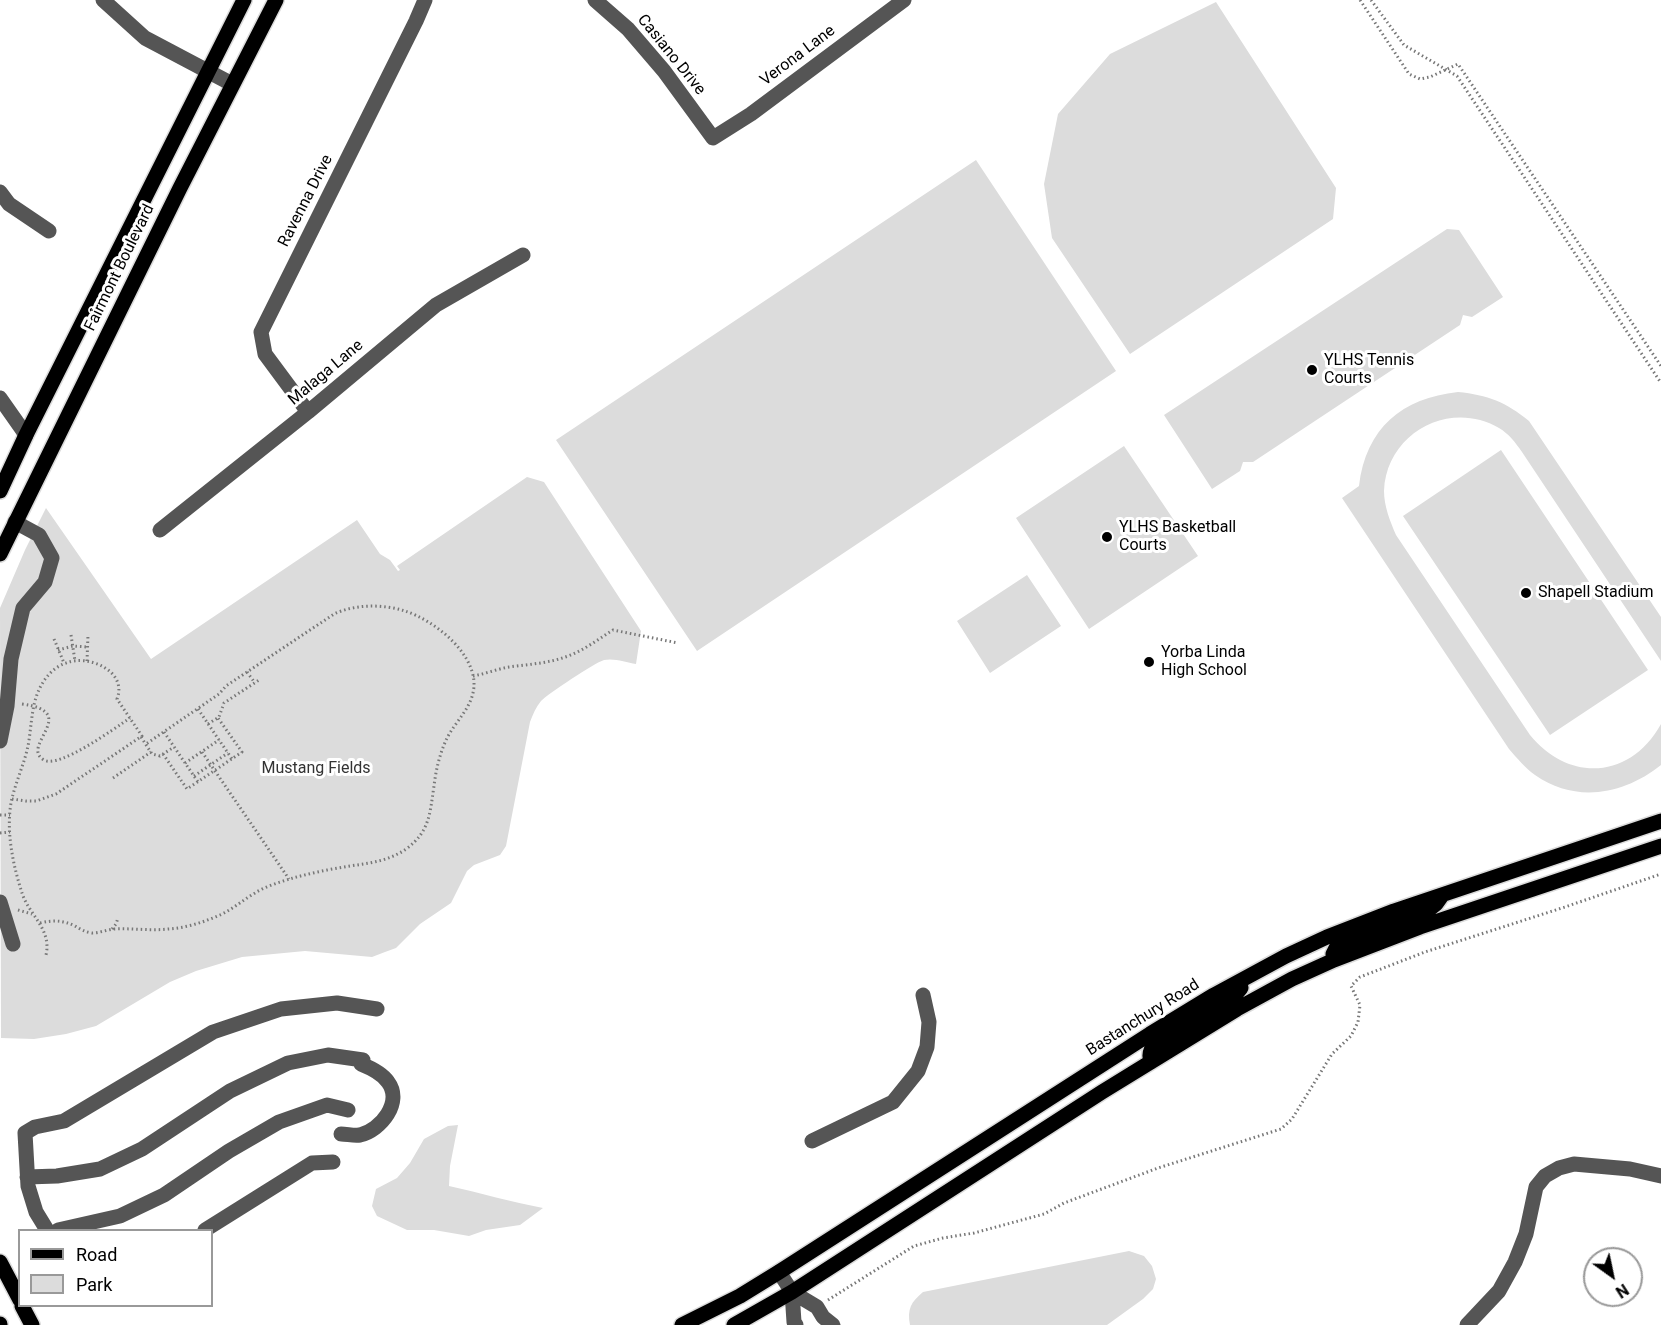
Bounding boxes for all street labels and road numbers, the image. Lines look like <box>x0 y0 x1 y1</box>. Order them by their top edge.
street label: Casiano Drive <box>633 11 709 99</box>
street label: Verona Lane <box>757 22 839 90</box>
street label: Ravenna Drive <box>275 152 337 250</box>
street label: Fairmont Boulevard <box>81 202 159 334</box>
street label: Malaga Lane <box>285 336 367 410</box>
street label: Bastanchury Road <box>1083 976 1203 1060</box>

